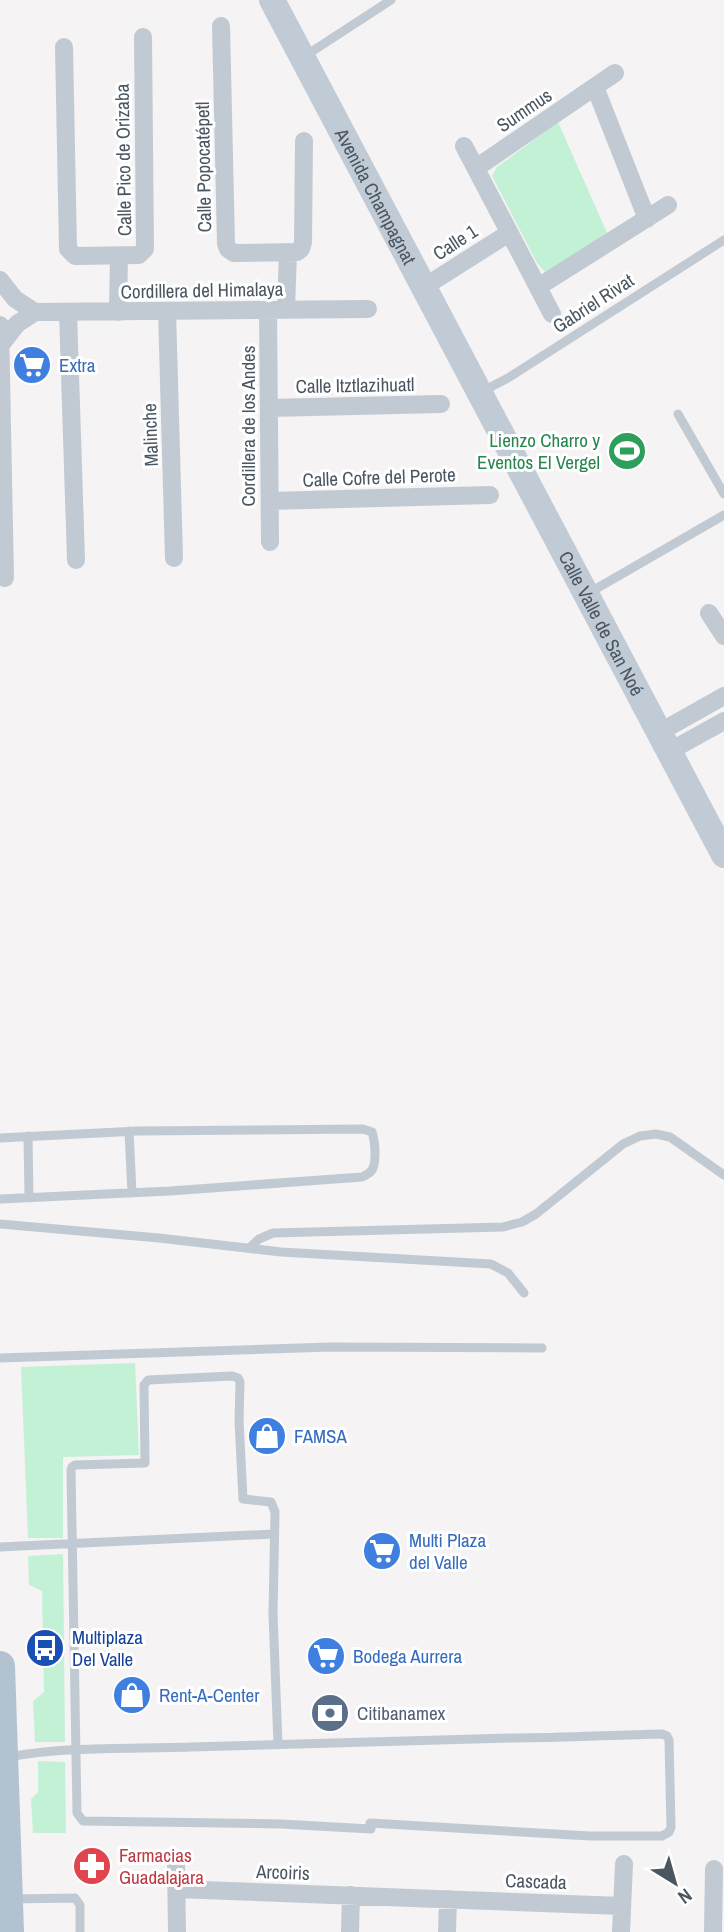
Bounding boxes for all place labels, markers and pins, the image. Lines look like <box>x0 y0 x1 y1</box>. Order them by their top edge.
supermarket icon: Extra <box>11 344 53 386</box>
place label: Extra <box>59 352 96 378</box>
place label: Lienzo Charro y Eventos El Vergel <box>477 427 600 475</box>
sports icon: Lienzo Charro y Eventos El Vergel <box>606 430 648 472</box>
shop icon: FAMSA <box>246 1415 288 1457</box>
place label: FAMSA <box>294 1423 347 1449</box>
place label: Multi Plaza del Valle <box>409 1527 486 1575</box>
supermarket icon: Multi Plaza del Valle <box>361 1530 403 1572</box>
place label: Multiplaza Del Valle <box>72 1624 143 1672</box>
bus stop icon: Multiplaza Del Valle <box>24 1627 66 1669</box>
supermarket icon: Bodega Aurrera <box>305 1635 347 1677</box>
place label: Bodega Aurrera <box>353 1643 462 1669</box>
shop icon: Rent-A-Center <box>111 1674 153 1716</box>
place label: Rent-A-Center <box>159 1682 260 1708</box>
bank icon: Citibanamex <box>309 1692 351 1734</box>
place label: Citibanamex <box>357 1700 446 1726</box>
place label: Farmacias Guadalajara <box>119 1842 204 1890</box>
pharmacy icon: Farmacias Guadalajara <box>71 1845 113 1887</box>

